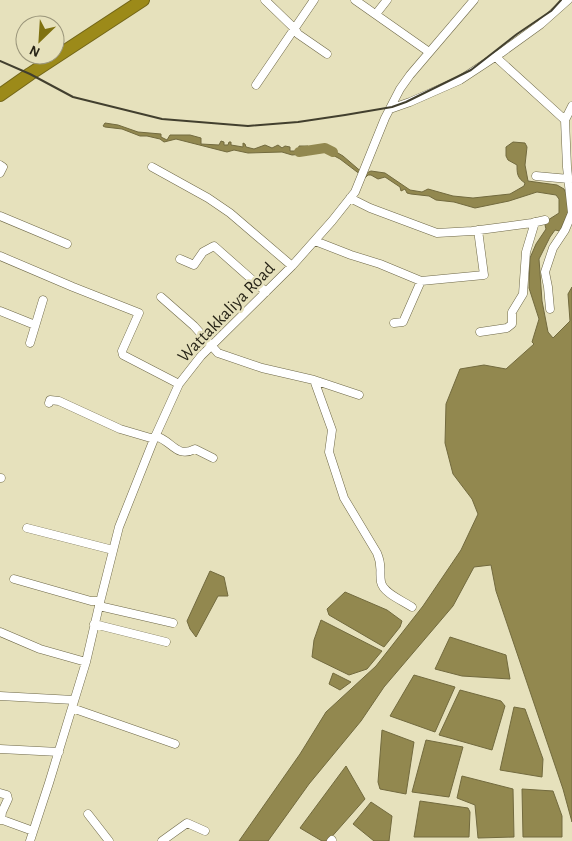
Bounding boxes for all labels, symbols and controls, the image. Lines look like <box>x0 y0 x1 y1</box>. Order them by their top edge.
north arrow <box>15 15 65 65</box>
text: N <box>28 42 42 59</box>
street label: Wattakkaliya Road <box>175 259 279 366</box>

